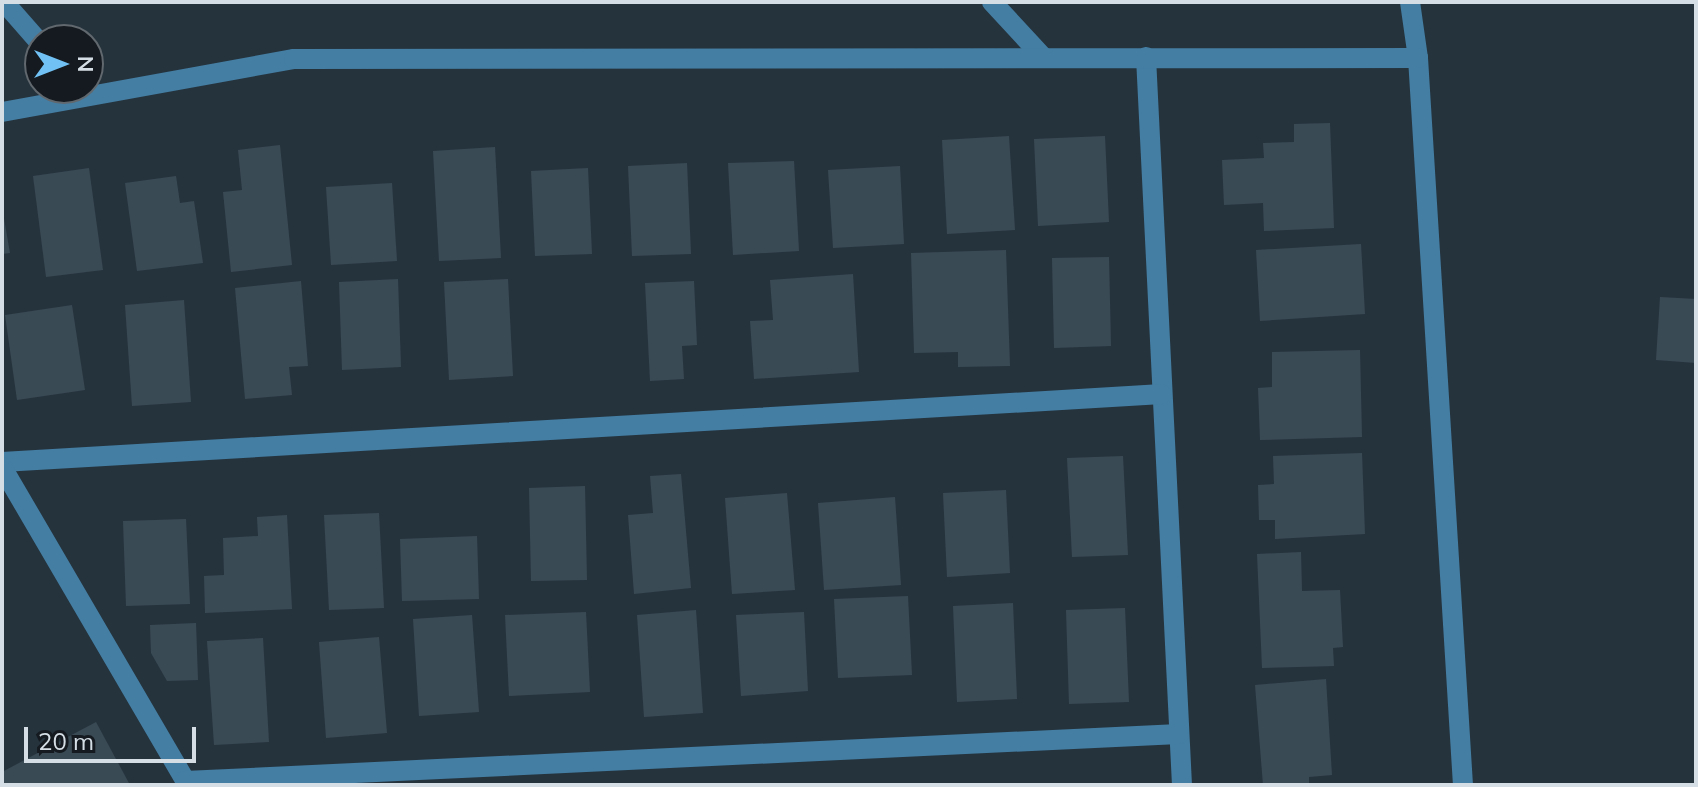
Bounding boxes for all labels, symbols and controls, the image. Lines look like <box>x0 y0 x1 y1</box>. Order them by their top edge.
north arrow <box>24 24 104 104</box>
text: N <box>72 56 100 72</box>
scale bar <box>28 711 200 761</box>
text: 20 m <box>38 726 94 756</box>

